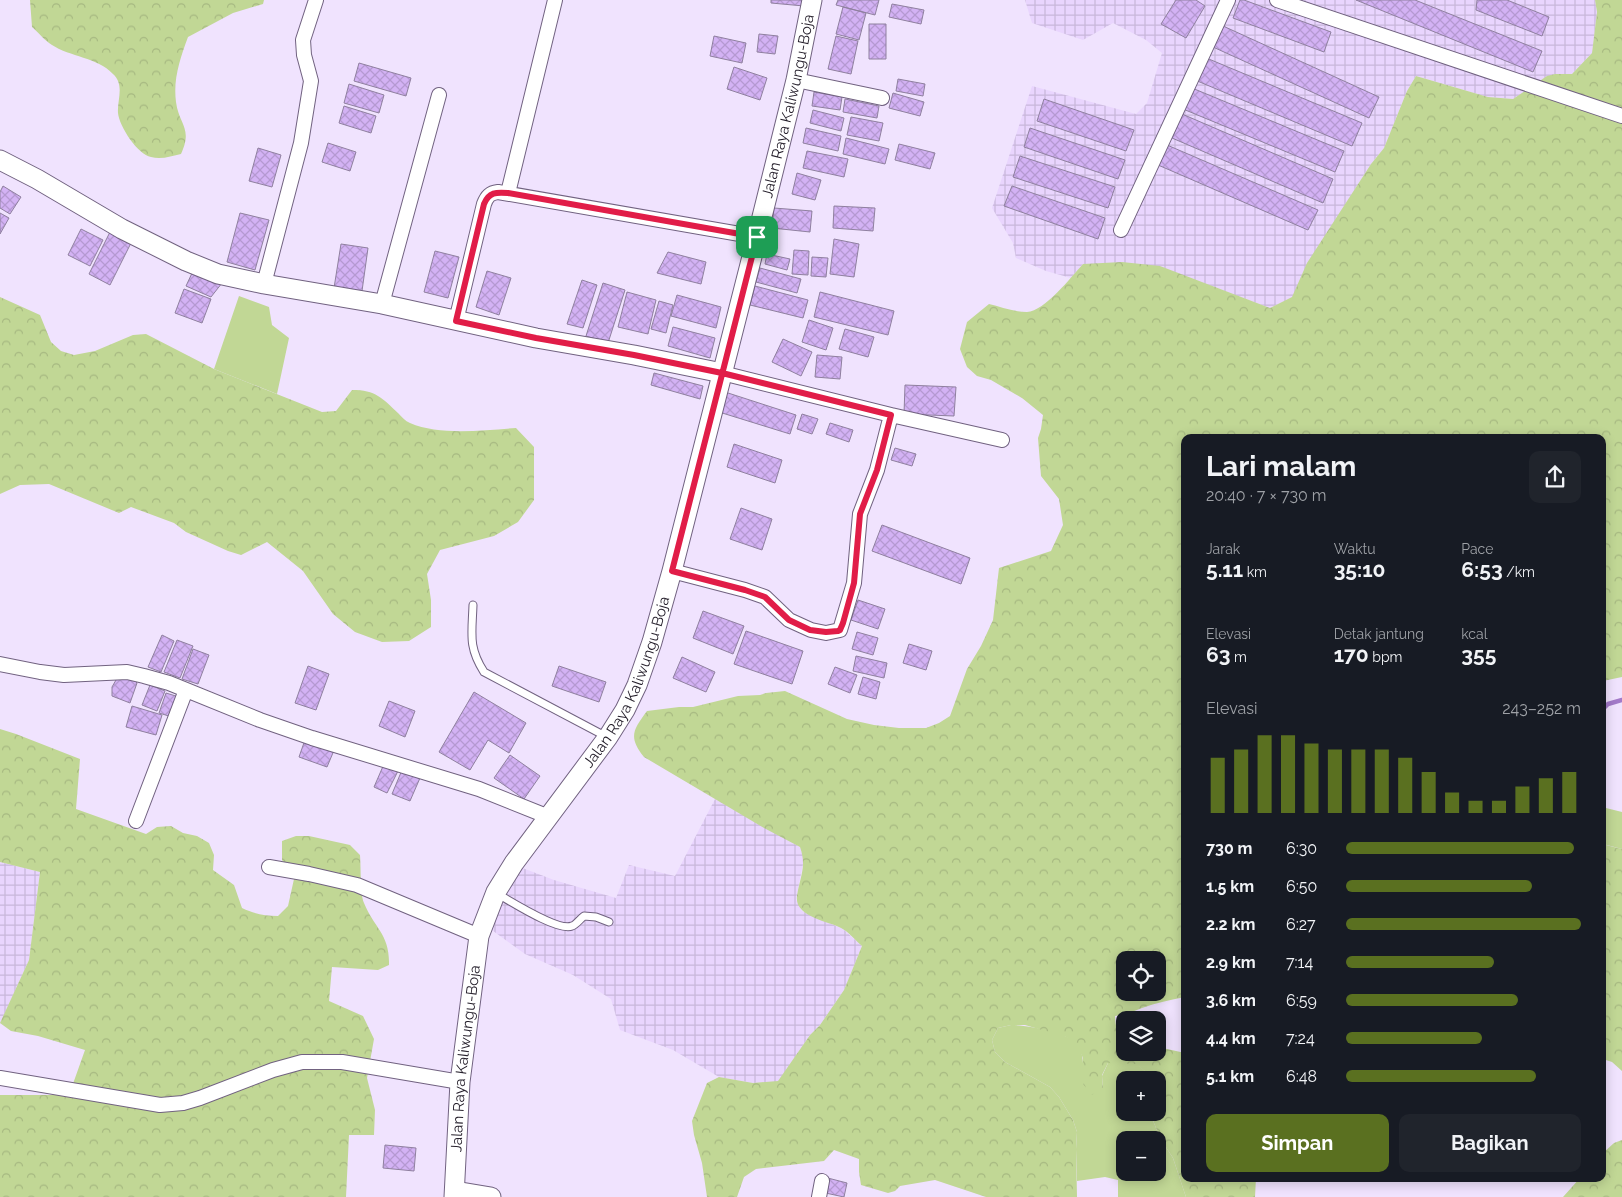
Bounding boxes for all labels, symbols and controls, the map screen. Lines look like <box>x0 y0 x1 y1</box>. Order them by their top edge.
street label: Jalan Raya Kaliwungu-Boja <box>758 13 818 200</box>
pin <box>736 216 778 258</box>
icon: arrive <box>743 223 771 251</box>
text: Lari malam <box>1206 450 1356 483</box>
button: share <box>1529 451 1581 503</box>
text: 20:40 · 7 × 730 m <box>1206 486 1327 505</box>
text: Jarak <box>1206 541 1240 557</box>
text: Waktu <box>1334 541 1376 557</box>
text: Pace <box>1461 541 1493 557</box>
text: 5.11 <box>1206 557 1243 582</box>
text: 35:10 <box>1334 557 1385 582</box>
text: 6:53 <box>1461 557 1503 582</box>
text: km <box>1243 564 1267 580</box>
text: /km <box>1503 564 1535 580</box>
street label: Jalan Raya Kaliwungu-Boja <box>579 594 673 771</box>
text: Elevasi <box>1206 626 1251 642</box>
text: Detak jantung <box>1334 626 1424 642</box>
text: kcal <box>1461 626 1488 642</box>
text: 63 <box>1206 642 1230 667</box>
text: 170 <box>1334 642 1369 667</box>
text: 355 <box>1461 642 1496 667</box>
text: m <box>1230 649 1247 665</box>
text: bpm <box>1369 649 1402 665</box>
text: Elevasi <box>1206 699 1258 718</box>
text: 243–252 m <box>1502 699 1581 718</box>
text: 730 m <box>1206 839 1252 858</box>
text: 6:30 <box>1286 839 1317 858</box>
text: 1.5 km <box>1206 877 1254 896</box>
text: 6:50 <box>1286 877 1317 896</box>
text: 2.2 km <box>1206 915 1255 934</box>
text: 6:27 <box>1286 915 1316 934</box>
map controls <box>1116 951 1166 1181</box>
button: locate <box>1116 951 1166 1001</box>
text: 2.9 km <box>1206 953 1256 972</box>
text: 7:14 <box>1286 953 1313 972</box>
street label: Jalan Raya Kaliwungu-Boja <box>447 964 484 1152</box>
text: 3.6 km <box>1206 991 1256 1010</box>
text: 6:59 <box>1286 991 1317 1010</box>
button: layers <box>1116 1011 1166 1061</box>
text: 4.4 km <box>1206 1029 1256 1048</box>
text: 7:24 <box>1286 1029 1315 1048</box>
text: 5.1 km <box>1206 1067 1254 1086</box>
text: 6:48 <box>1286 1067 1317 1086</box>
button: + <box>1116 1071 1166 1121</box>
button: Simpan <box>1206 1114 1389 1172</box>
button: Bagikan <box>1399 1114 1581 1172</box>
button: − <box>1116 1131 1166 1181</box>

